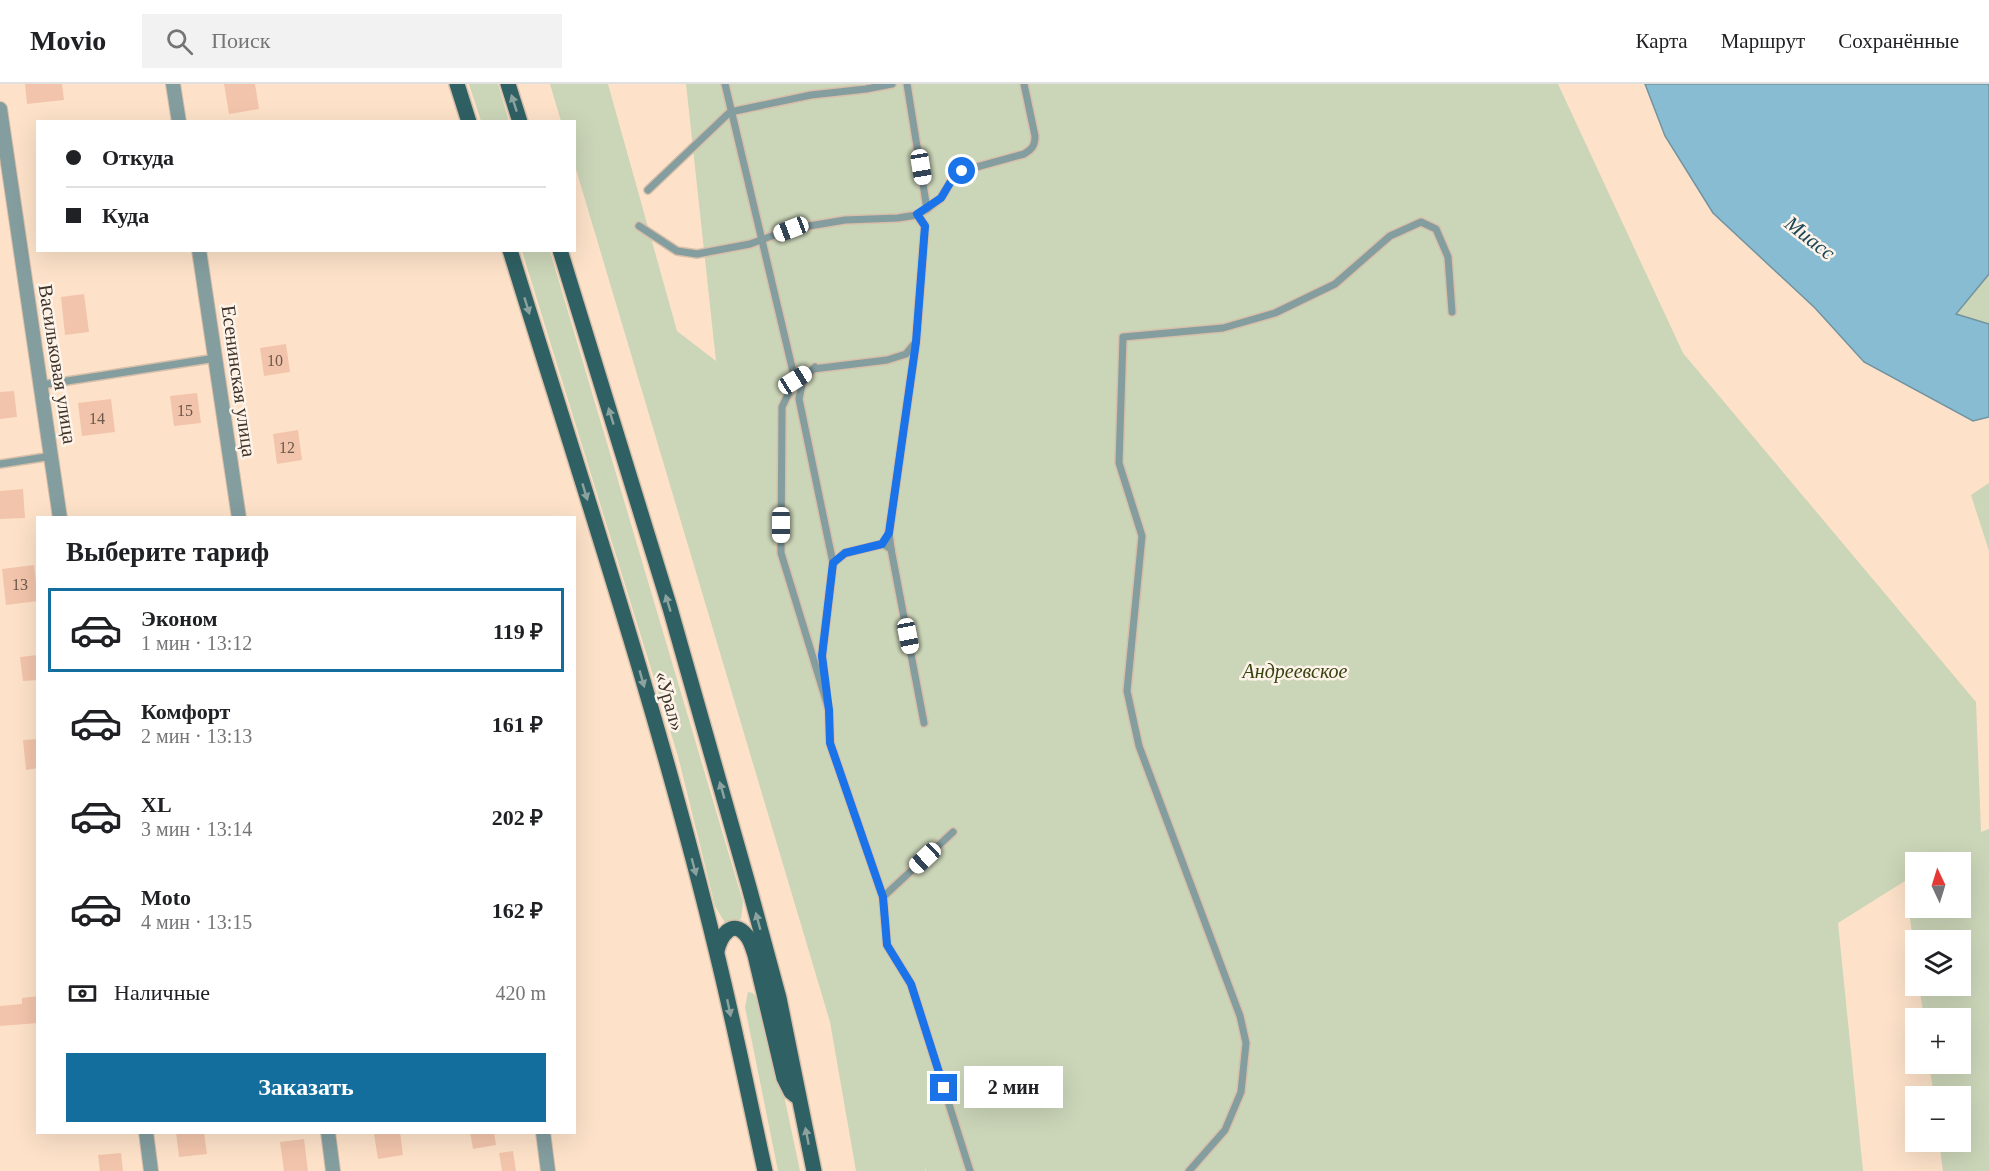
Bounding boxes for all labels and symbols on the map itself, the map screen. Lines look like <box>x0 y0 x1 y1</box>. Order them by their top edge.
one-way arrow <box>509 94 518 112</box>
car <box>909 148 933 186</box>
route start <box>948 157 975 184</box>
water label: Миасс <box>1779 210 1840 265</box>
car <box>771 214 811 244</box>
street label: Васильковая улица <box>34 283 81 446</box>
one-way arrow <box>523 297 532 315</box>
street label: Есенинская улица <box>216 304 261 459</box>
house number: 10 <box>267 352 283 369</box>
car <box>775 363 815 397</box>
house number: 15 <box>177 402 193 419</box>
one-way arrow <box>606 407 615 425</box>
house number: 14 <box>89 410 105 427</box>
house number: 12 <box>279 439 295 456</box>
one-way arrow <box>581 483 590 501</box>
car <box>772 507 790 543</box>
house number: 13 <box>12 576 28 593</box>
one-way arrow <box>663 594 672 612</box>
car <box>896 617 920 655</box>
park label: Андреевское <box>1241 660 1348 683</box>
street label: «Урал» <box>650 668 689 734</box>
one-way arrow <box>638 670 647 688</box>
one-way arrow <box>716 781 726 799</box>
car <box>906 839 944 877</box>
north arrow <box>1905 852 1971 918</box>
one-way arrow <box>690 858 700 876</box>
one-way arrow <box>753 912 762 930</box>
one-way arrow <box>725 999 734 1018</box>
callout: 2 мин <box>965 1067 1064 1109</box>
route end <box>930 1074 957 1101</box>
one-way arrow <box>802 1126 811 1145</box>

